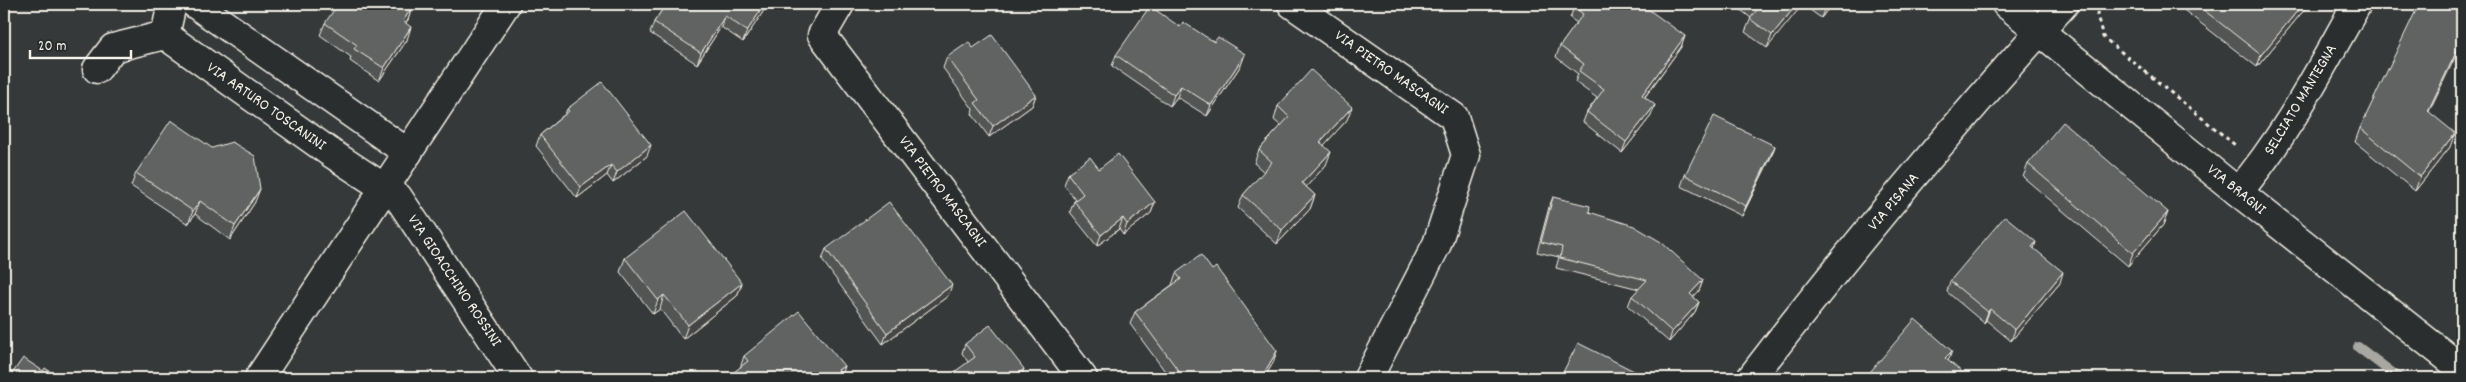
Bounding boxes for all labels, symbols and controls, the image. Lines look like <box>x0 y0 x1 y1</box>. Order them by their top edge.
street label: VIA PIETRO MASCAGNI <box>1329 25 1453 121</box>
scale bar <box>30 28 131 60</box>
text: 20 m <box>38 36 66 58</box>
street label: SELCIATO MANTEGNA <box>2259 40 2343 160</box>
street label: VIA ARTURO TOSCANINI <box>202 57 331 157</box>
street label: VIA PIETRO MASCAGNI <box>892 131 992 253</box>
street label: VIA BRAGNI <box>2202 159 2271 221</box>
street label: VIA PISANA <box>1863 168 1925 236</box>
street label: VIA GIOACCHINO ROSSINI <box>401 210 507 352</box>

